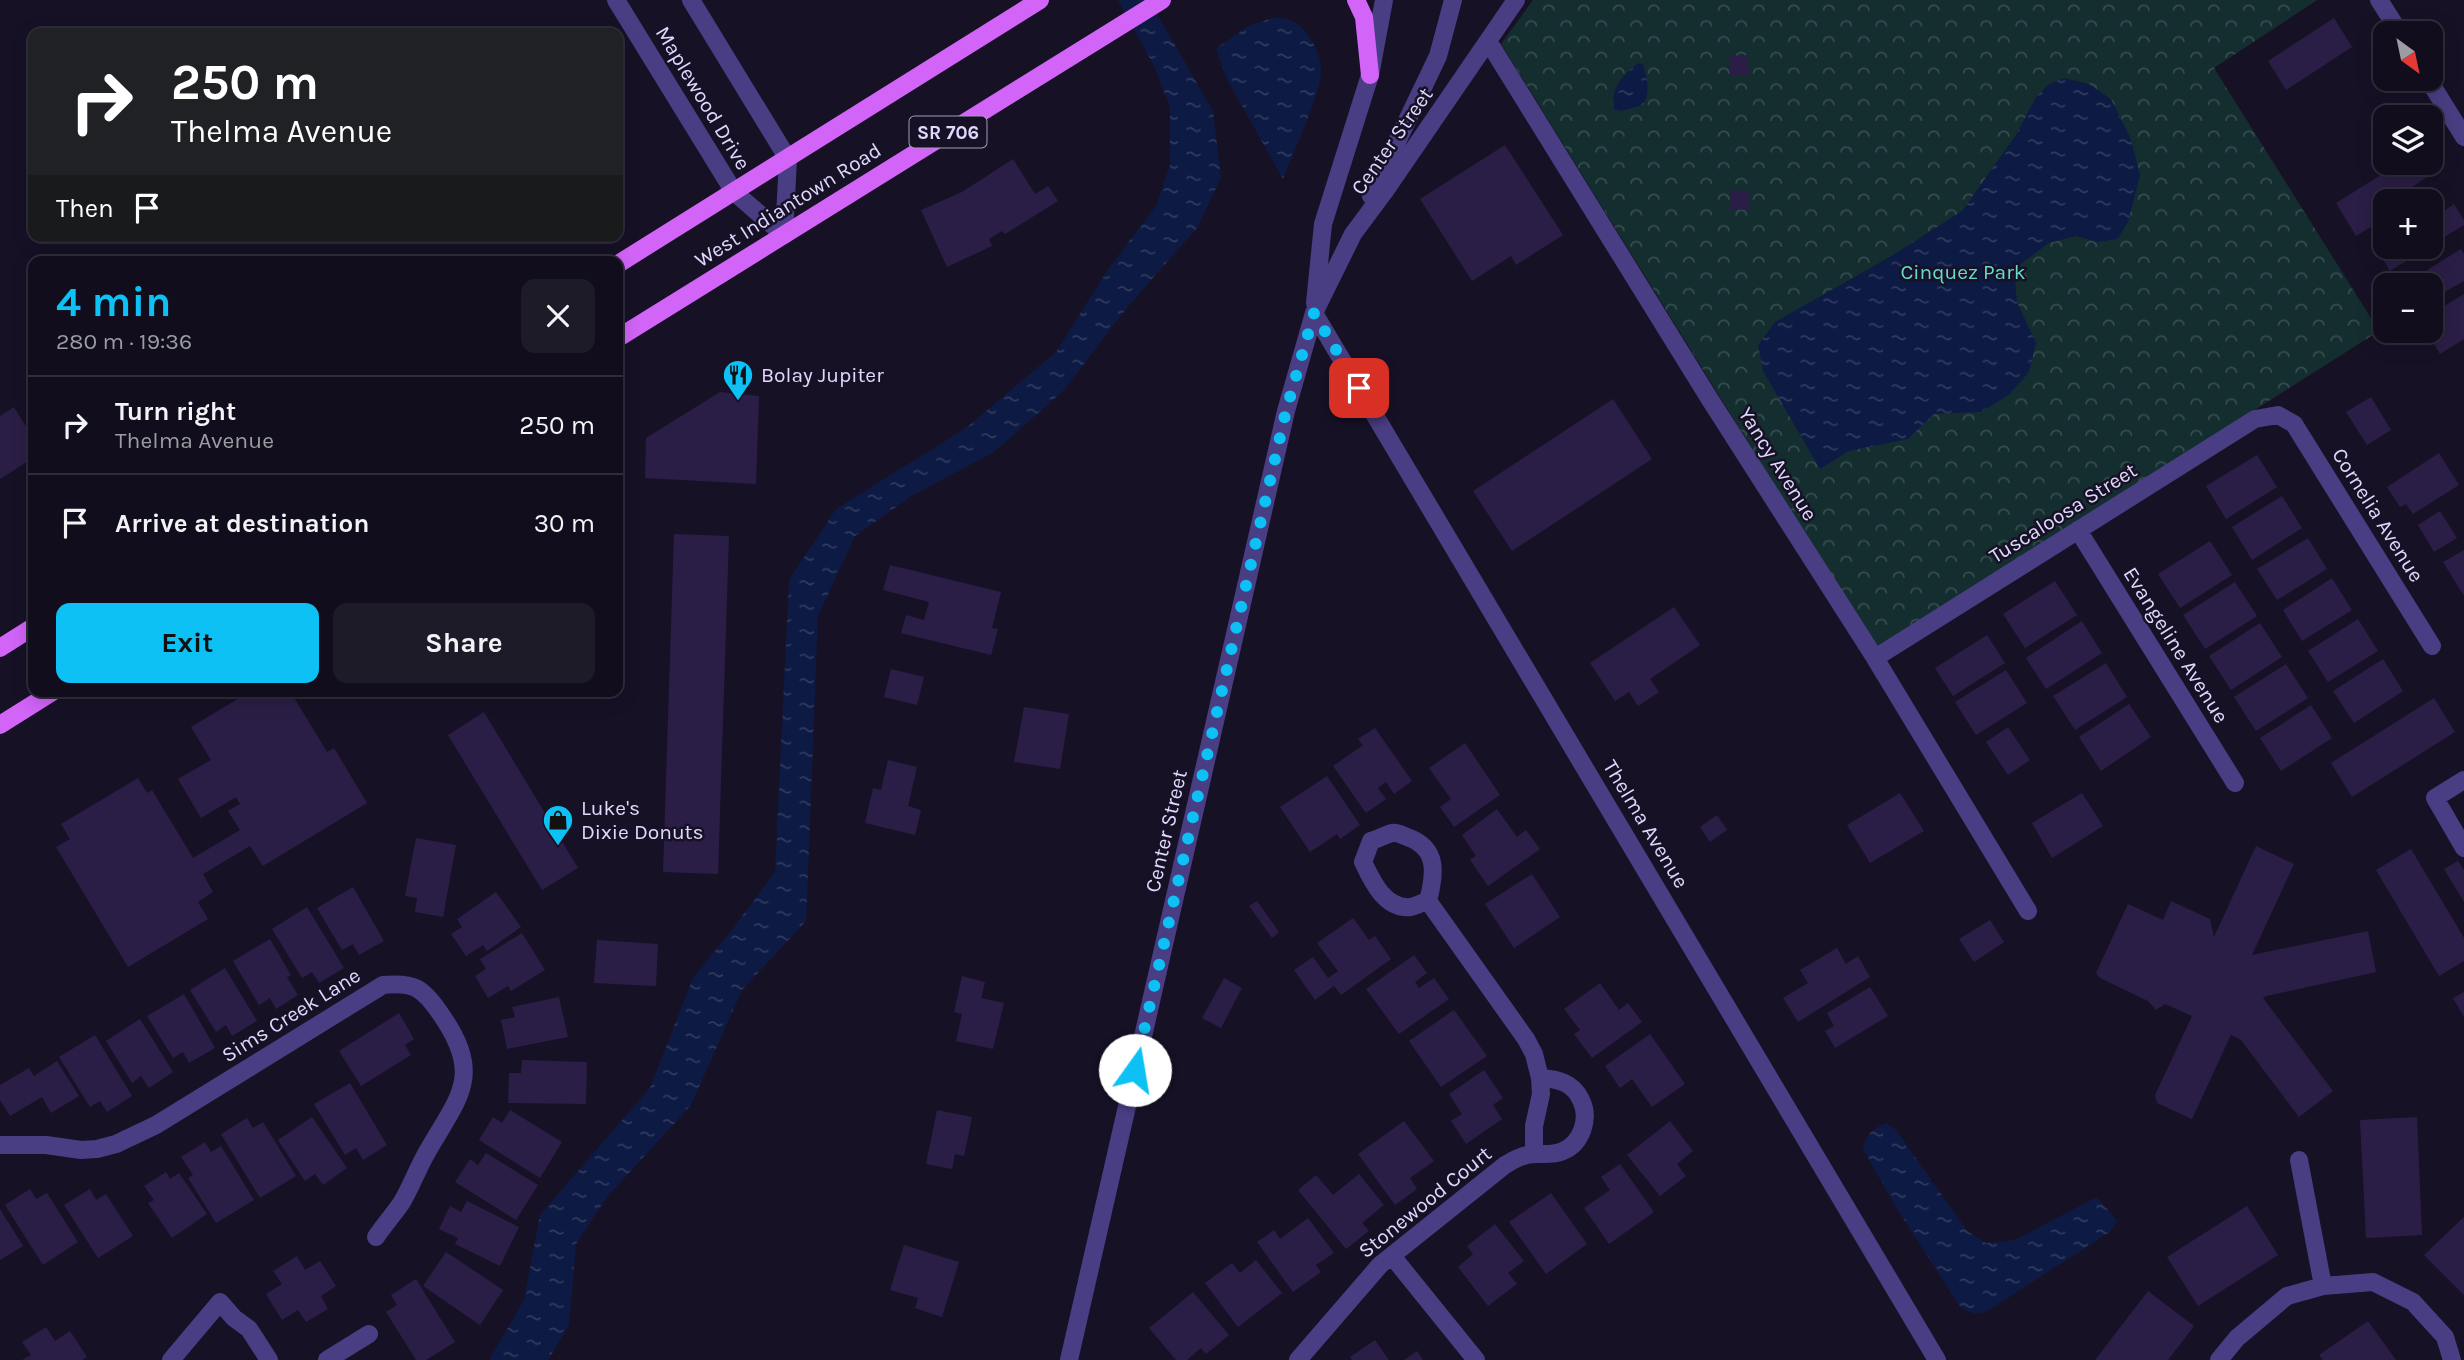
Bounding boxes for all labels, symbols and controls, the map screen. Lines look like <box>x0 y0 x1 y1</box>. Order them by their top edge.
north arrow <box>2373 21 2443 91</box>
map controls <box>2373 21 2443 343</box>
street label: Maplewood Drive <box>651 22 755 174</box>
text: 250 m <box>171 54 319 111</box>
icon: right <box>56 56 147 147</box>
street label: Center Street <box>1346 83 1438 199</box>
button: layers <box>2373 105 2443 175</box>
text: Thelma Avenue <box>171 113 392 150</box>
road number: SR 706 <box>909 116 986 148</box>
street label: West Indiantown Road <box>691 138 885 272</box>
icon: arrive <box>128 189 166 227</box>
button: + <box>2373 189 2443 259</box>
text: Then <box>56 193 114 224</box>
park label: Cinquez Park <box>1900 260 2026 284</box>
button: − <box>2373 273 2443 343</box>
text: 4 min <box>56 277 171 327</box>
button: close <box>521 279 595 353</box>
text: 280 m · 19:36 <box>56 328 192 355</box>
restaurant icon: Bolay Jupiter <box>721 358 755 402</box>
pin <box>1329 358 1389 418</box>
place label: Bolay Jupiter <box>761 363 884 387</box>
icon: arrive <box>1340 369 1378 407</box>
text: Turn right <box>115 396 236 427</box>
street label: Yancy Avenue <box>1734 403 1822 525</box>
icon: right <box>56 406 94 444</box>
text: 250 m <box>519 410 595 441</box>
text: Thelma Avenue <box>115 427 274 454</box>
street label: Cornelia Avenue <box>2327 444 2429 586</box>
street label: Tuscaloosa Street <box>1985 458 2141 568</box>
icon: arrive <box>56 504 94 542</box>
text: Arrive at destination <box>115 508 369 539</box>
text: 30 m <box>534 508 595 539</box>
street label: Evangeline Avenue <box>2118 563 2234 727</box>
button: Exit <box>56 603 319 683</box>
button: Share <box>333 603 595 683</box>
street label: Thelma Avenue <box>1598 756 1694 892</box>
street label: Center Street <box>1140 767 1192 895</box>
place label: Luke's Dixie Donuts <box>581 796 704 844</box>
shop icon: Luke's Dixie Donuts <box>541 803 575 847</box>
street label: Sims Creek Lane <box>218 963 364 1067</box>
position arrow <box>1098 1033 1172 1107</box>
street label: Stonewood Court <box>1354 1141 1496 1263</box>

